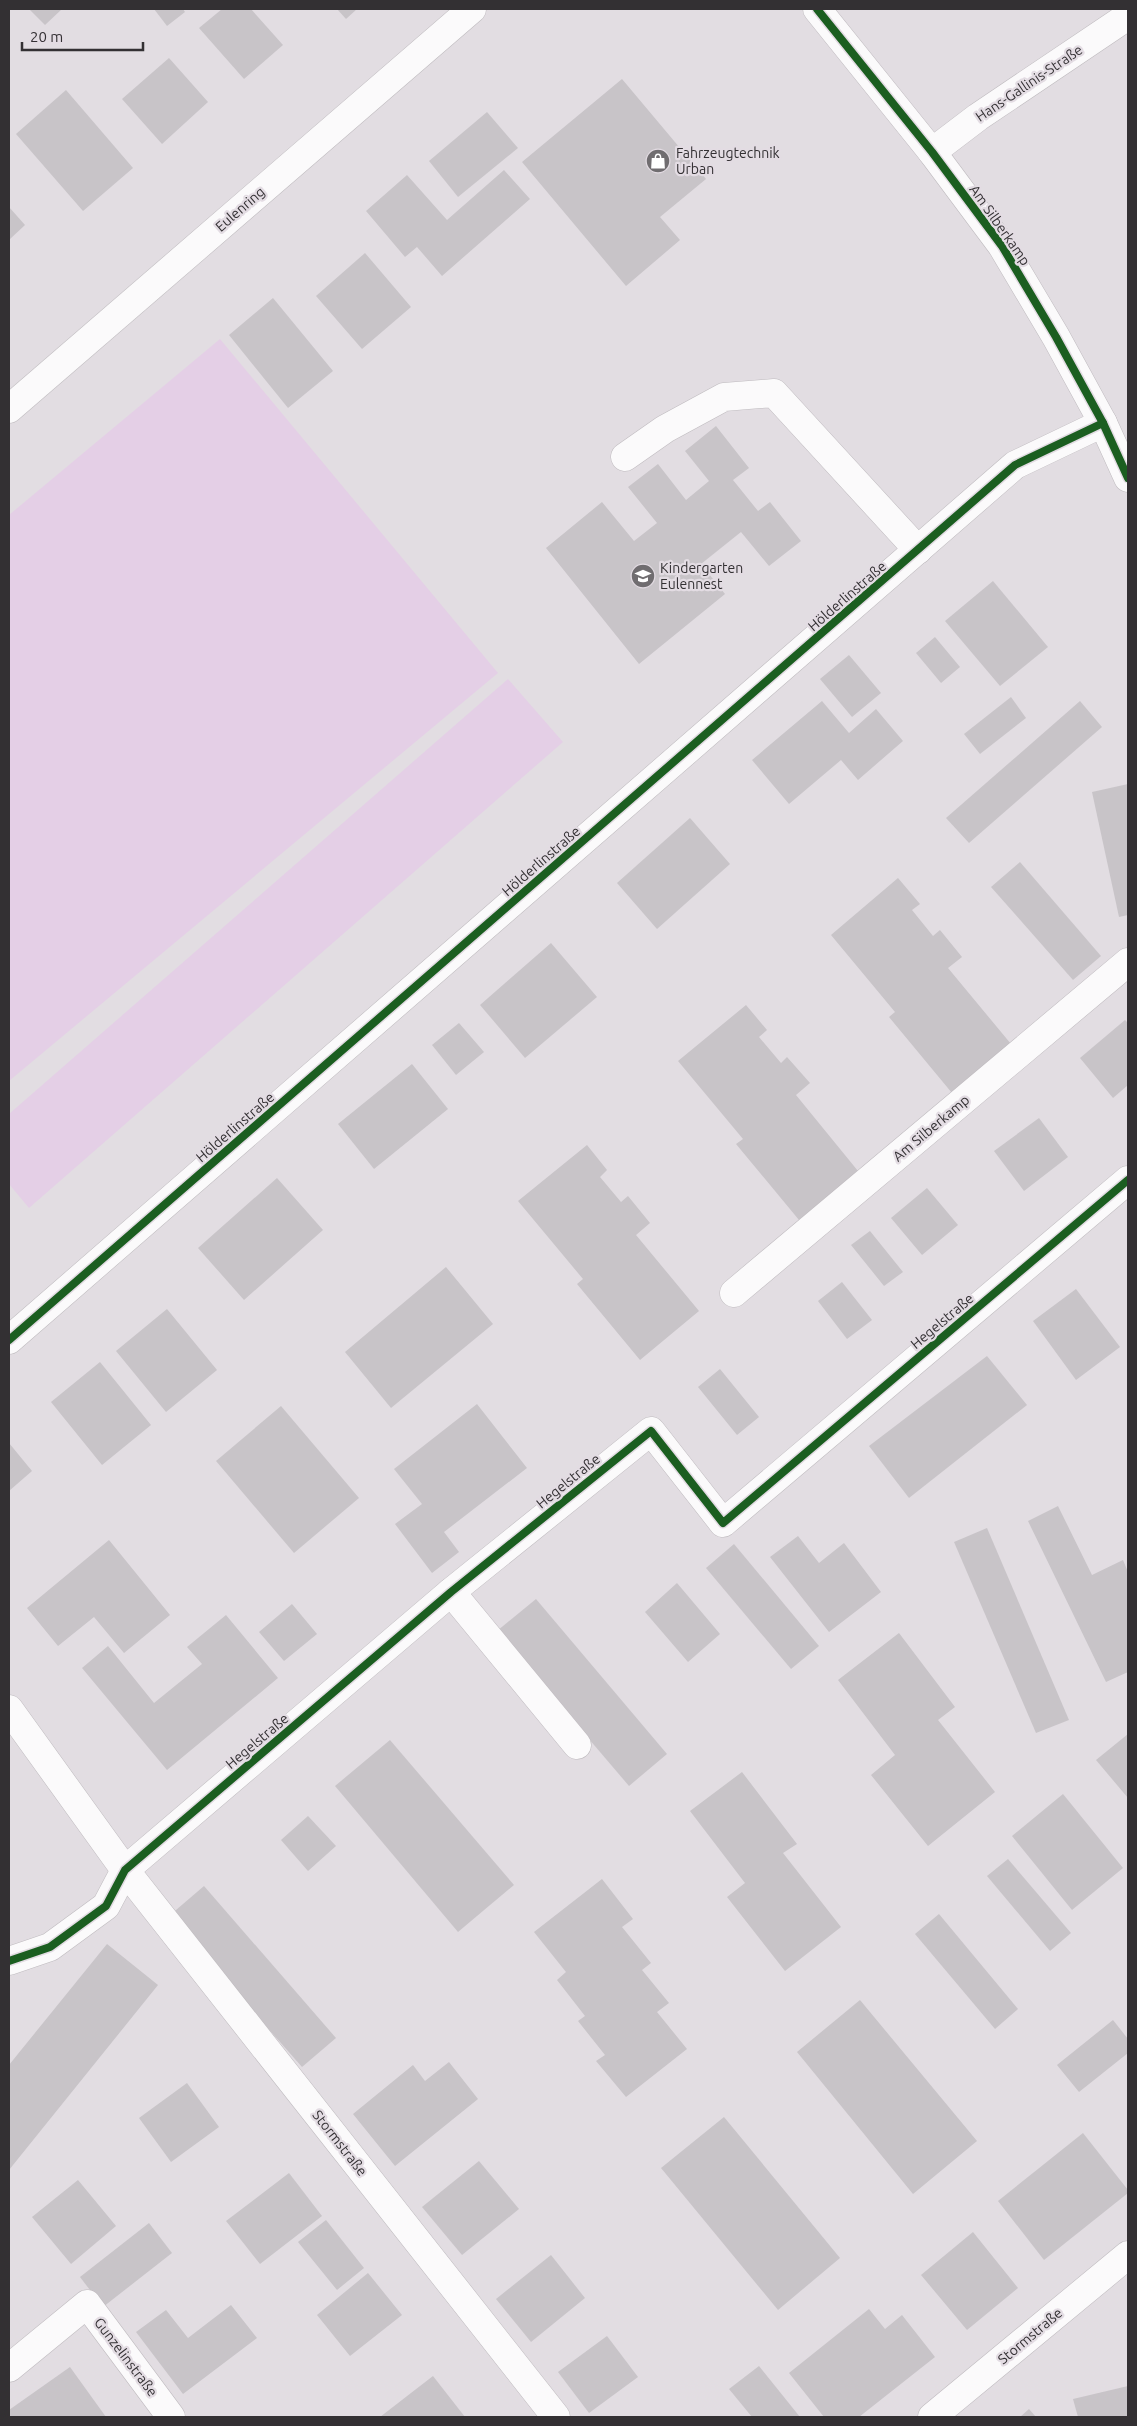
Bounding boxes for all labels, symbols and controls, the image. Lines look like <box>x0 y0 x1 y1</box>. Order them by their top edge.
scale bar <box>22 20 144 52</box>
text: 20 m <box>30 28 63 45</box>
street label: Hans-Gallinis-Straße <box>973 41 1085 125</box>
place label: Fahrzeugtechnik Urban <box>676 145 780 177</box>
shop icon: Fahrzeugtechnik Urban <box>645 148 671 174</box>
street label: Am Silberkamp <box>966 182 1034 268</box>
street label: Eulenring <box>212 183 268 235</box>
street label: Hölderlinstraße <box>805 558 889 634</box>
place label: Kindergarten Eulennest <box>660 560 743 592</box>
school or university icon: Kindergarten Eulennest <box>630 563 656 589</box>
street label: Hölderlinstraße <box>499 823 583 899</box>
street label: Hölderlinstraße <box>193 1089 277 1165</box>
street label: Am Silberkamp <box>890 1091 972 1165</box>
street label: Hegelstraße <box>907 1290 977 1352</box>
street label: Hegelstraße <box>533 1450 603 1512</box>
street label: Hegelstraße <box>222 1710 292 1772</box>
street label: Stormstraße <box>309 2107 371 2179</box>
street label: Stormstraße <box>995 2305 1065 2367</box>
street label: Gunzelinstraße <box>91 2314 161 2400</box>

